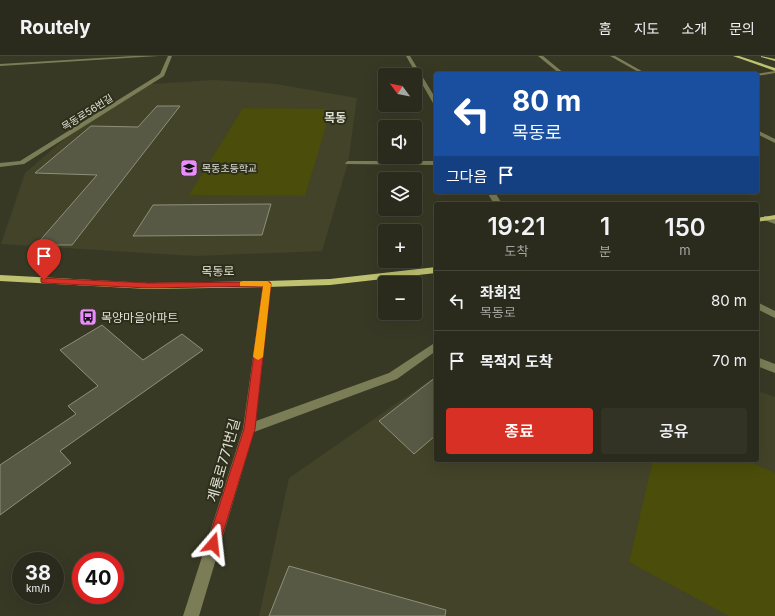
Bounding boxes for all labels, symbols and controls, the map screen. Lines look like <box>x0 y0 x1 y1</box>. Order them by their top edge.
text: Routely <box>20 16 91 39</box>
text: 홈 <box>599 20 612 37</box>
text: 지도 <box>634 20 659 37</box>
text: 소개 <box>681 20 707 37</box>
text: 문의 <box>729 20 755 37</box>
north arrow <box>378 68 422 112</box>
map controls <box>378 68 422 320</box>
text: 80 m <box>512 84 581 118</box>
icon: left <box>446 88 498 140</box>
street label: 목동로56번길 <box>59 91 115 133</box>
district label: 목동 <box>324 110 346 125</box>
button: sound <box>378 120 422 164</box>
text: 목동로 <box>512 122 562 143</box>
school or university icon: 목동초등학교 <box>179 158 199 178</box>
place label: 목동초등학교 <box>202 162 257 174</box>
icon: arrive <box>495 164 517 186</box>
text: 그다음 <box>446 167 487 186</box>
button: layers <box>378 172 422 216</box>
text: 19:21 <box>487 212 546 241</box>
text: 1 <box>600 212 610 241</box>
text: 150 <box>665 213 706 242</box>
button: + <box>378 224 422 268</box>
pin <box>27 239 61 280</box>
text: m <box>679 242 691 258</box>
text: 도착 <box>505 243 529 259</box>
text: 분 <box>599 243 611 259</box>
icon: arrive <box>33 245 55 267</box>
street label: 목동로 <box>201 263 235 279</box>
button: − <box>378 276 422 320</box>
text: 좌회전 <box>480 283 521 302</box>
icon: left <box>446 290 468 312</box>
text: 80 m <box>711 291 747 310</box>
text: 목동로 <box>480 304 516 320</box>
bus stop icon: 목양마을아파트 <box>78 307 98 327</box>
place label: 목양마을아파트 <box>101 310 178 325</box>
icon: arrive <box>446 350 468 372</box>
text: 70 m <box>712 351 747 370</box>
text: 목적지 도착 <box>480 352 553 371</box>
button: 종료 <box>446 408 593 454</box>
button: 공유 <box>601 408 747 454</box>
street label: 계룡로771번길 <box>203 416 243 504</box>
position arrow <box>192 523 234 565</box>
speed limit sign: 40 <box>72 552 124 604</box>
text: 38 <box>25 561 51 585</box>
text: km/h <box>26 582 50 594</box>

